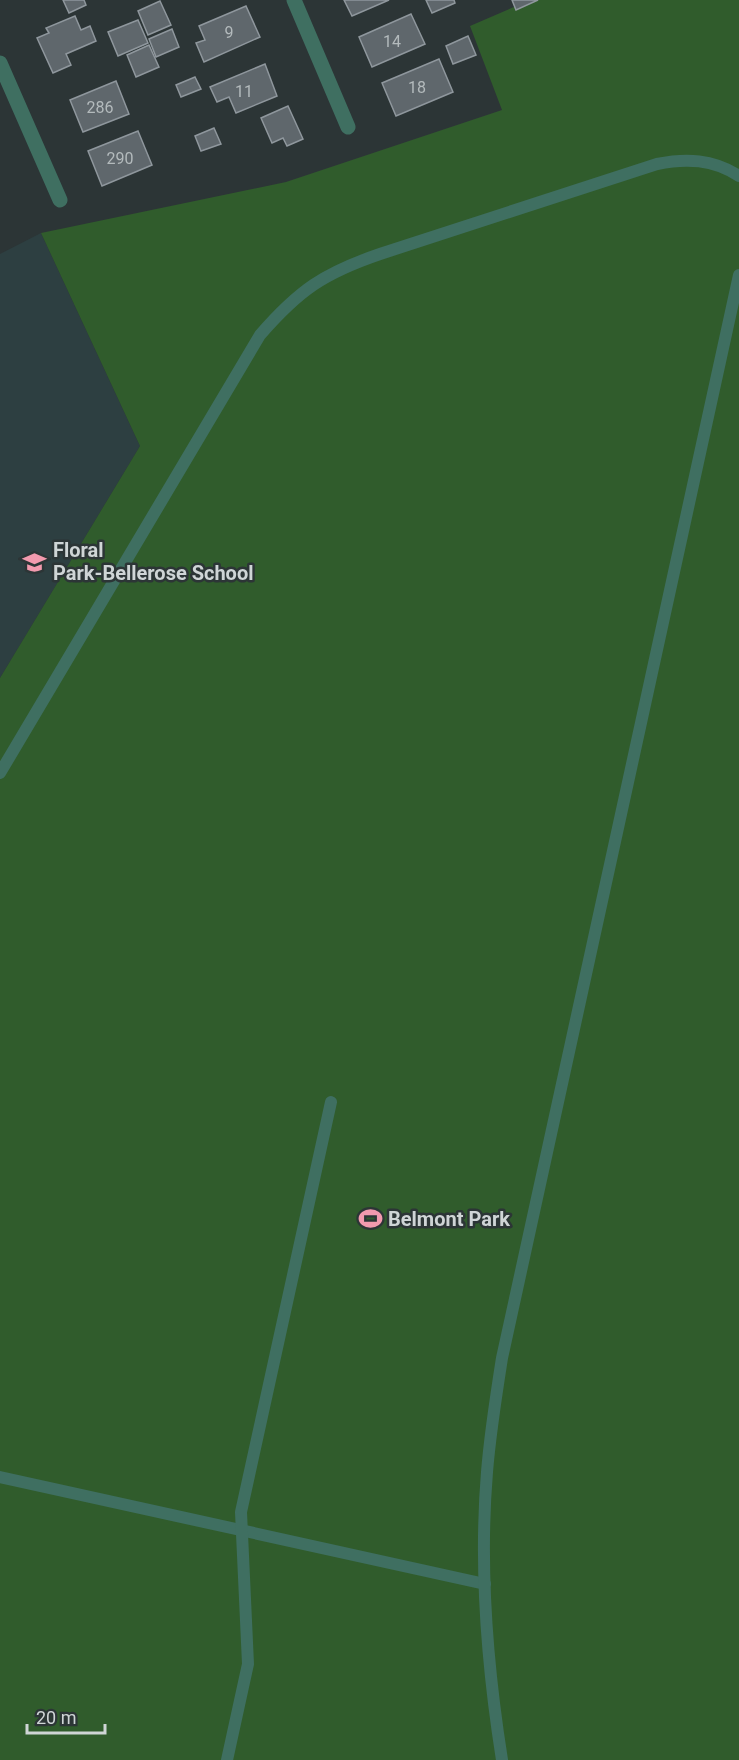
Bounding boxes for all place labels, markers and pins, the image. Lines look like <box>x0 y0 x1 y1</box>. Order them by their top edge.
place label: Floral Park-Bellerose School <box>53 538 254 585</box>
school or university icon: Floral Park-Bellerose School <box>22 549 48 575</box>
sports icon: Belmont Park <box>357 1206 383 1232</box>
place label: Belmont Park <box>388 1207 510 1231</box>

